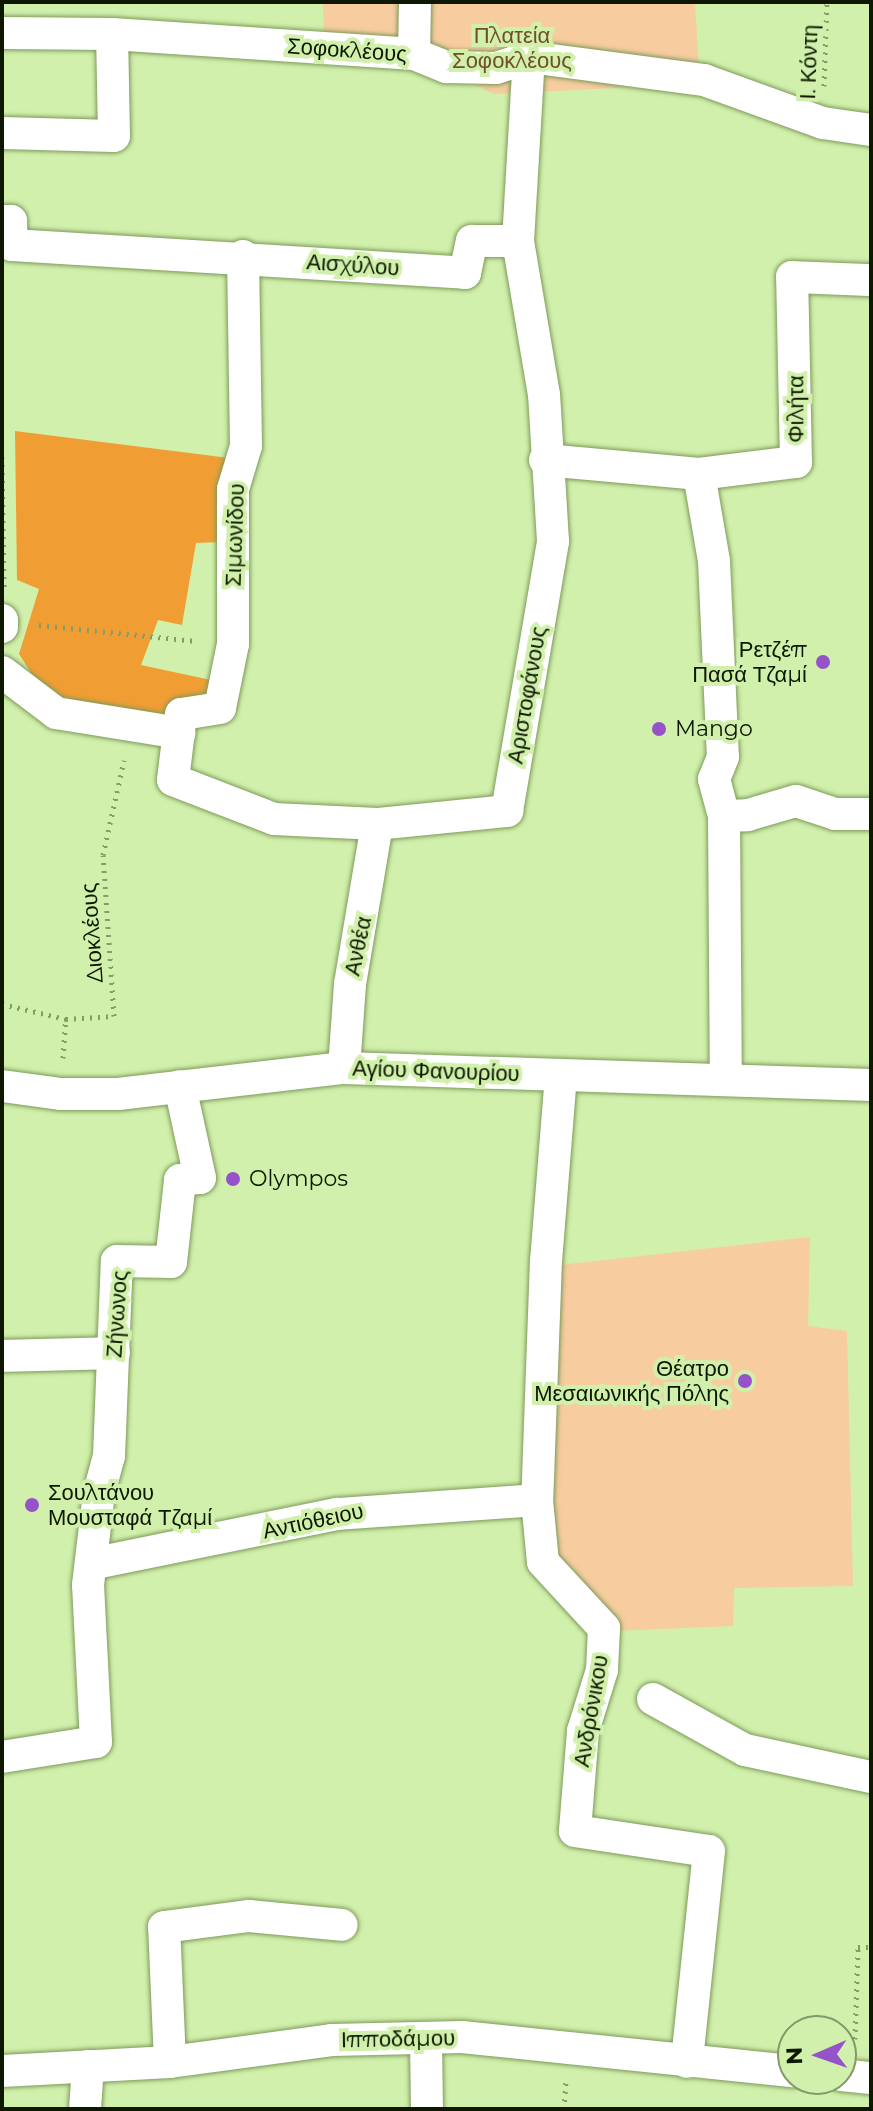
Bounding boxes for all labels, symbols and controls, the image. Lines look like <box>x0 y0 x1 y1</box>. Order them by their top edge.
park label: Πλατεία Σοφοκλέους <box>452 22 572 74</box>
street label: Ι. Κόντη <box>794 24 824 100</box>
street label: Σοφοκλέους <box>286 33 408 67</box>
street label: Αισχύλου <box>306 249 400 281</box>
street label: Φιλήτα <box>783 375 809 443</box>
street label: Σιμωνίδου <box>220 483 250 587</box>
street label: Αριστοφάνους <box>502 624 552 766</box>
place label: Ρετζέπ Πασά Τζαμί <box>692 636 807 688</box>
marker: Ρετζέπ Πασά Τζαμί <box>814 653 832 671</box>
place label: Mango <box>675 716 753 742</box>
marker: Mango <box>650 720 668 738</box>
street label: Διοκλέους <box>75 882 109 984</box>
street label: Ανθέα <box>339 914 377 978</box>
street label: Αγίου Φανουρίου <box>352 1055 520 1087</box>
place label: Olympos <box>249 1166 348 1192</box>
marker: Olympos <box>224 1170 242 1188</box>
street label: Ζήνωνος <box>101 1269 133 1359</box>
place label: Θέατρο Μεσαιωνικής Πόλης <box>534 1355 729 1406</box>
marker: Θέατρο Μεσαιωνικής Πόλης <box>736 1372 754 1390</box>
place label: Σουλτάνου Μουσταφά Τζαμί <box>48 1479 212 1530</box>
marker: Σουλτάνου Μουσταφά Τζαμί <box>23 1496 41 1514</box>
street label: Αντιόθειου <box>260 1497 366 1545</box>
street label: Ανδρόνικου <box>568 1653 614 1769</box>
north arrow <box>777 2015 857 2095</box>
street label: Ιπποδάμου <box>341 2025 455 2053</box>
text: N <box>781 2046 808 2065</box>

